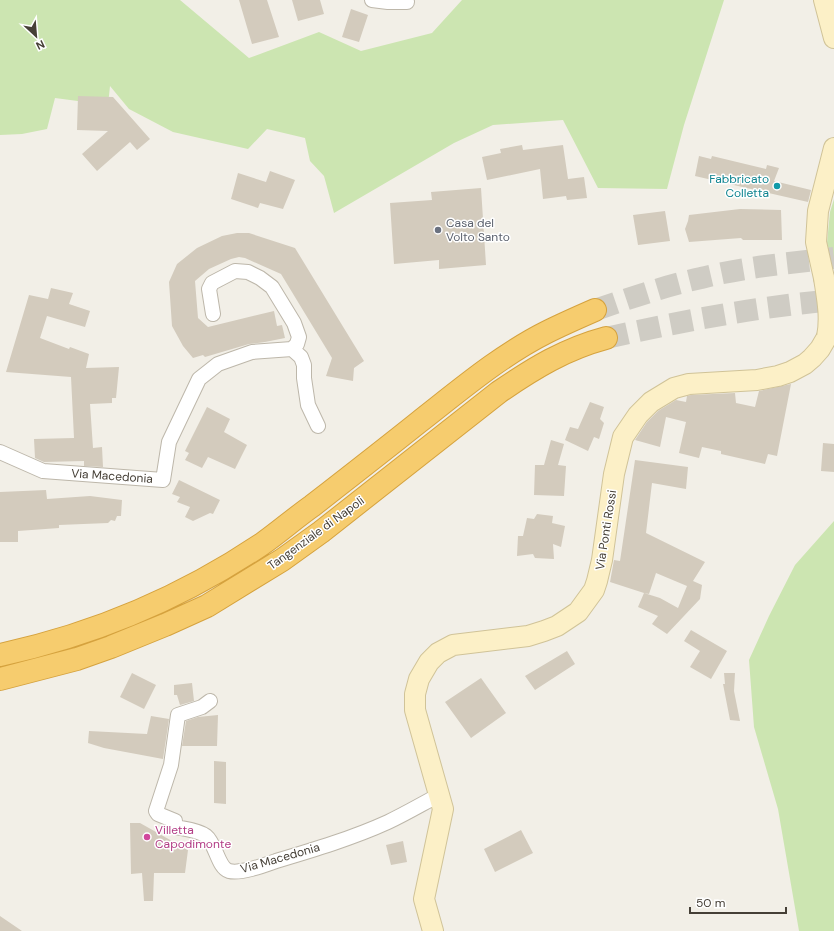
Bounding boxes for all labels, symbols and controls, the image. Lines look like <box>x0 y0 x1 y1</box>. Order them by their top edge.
north arrow <box>16 16 56 56</box>
text: N <box>34 37 47 53</box>
place label: Fabbricato Colletta <box>709 171 769 201</box>
marker: Fabbricato Colletta <box>772 181 782 191</box>
place label: Casa del Volto Santo <box>446 215 510 245</box>
marker: Casa del Volto Santo <box>433 225 443 235</box>
street label: Via Macedonia <box>71 465 153 487</box>
street label: Via Ponti Rossi <box>592 489 620 571</box>
street label: Tangenziale di Napoli <box>265 492 368 573</box>
place label: Villetta Capodimonte <box>155 822 231 852</box>
marker: Villetta Capodimonte <box>142 832 152 842</box>
street label: Via Macedonia <box>238 839 322 877</box>
scale bar <box>690 889 786 915</box>
text: 50 m <box>696 895 725 911</box>

